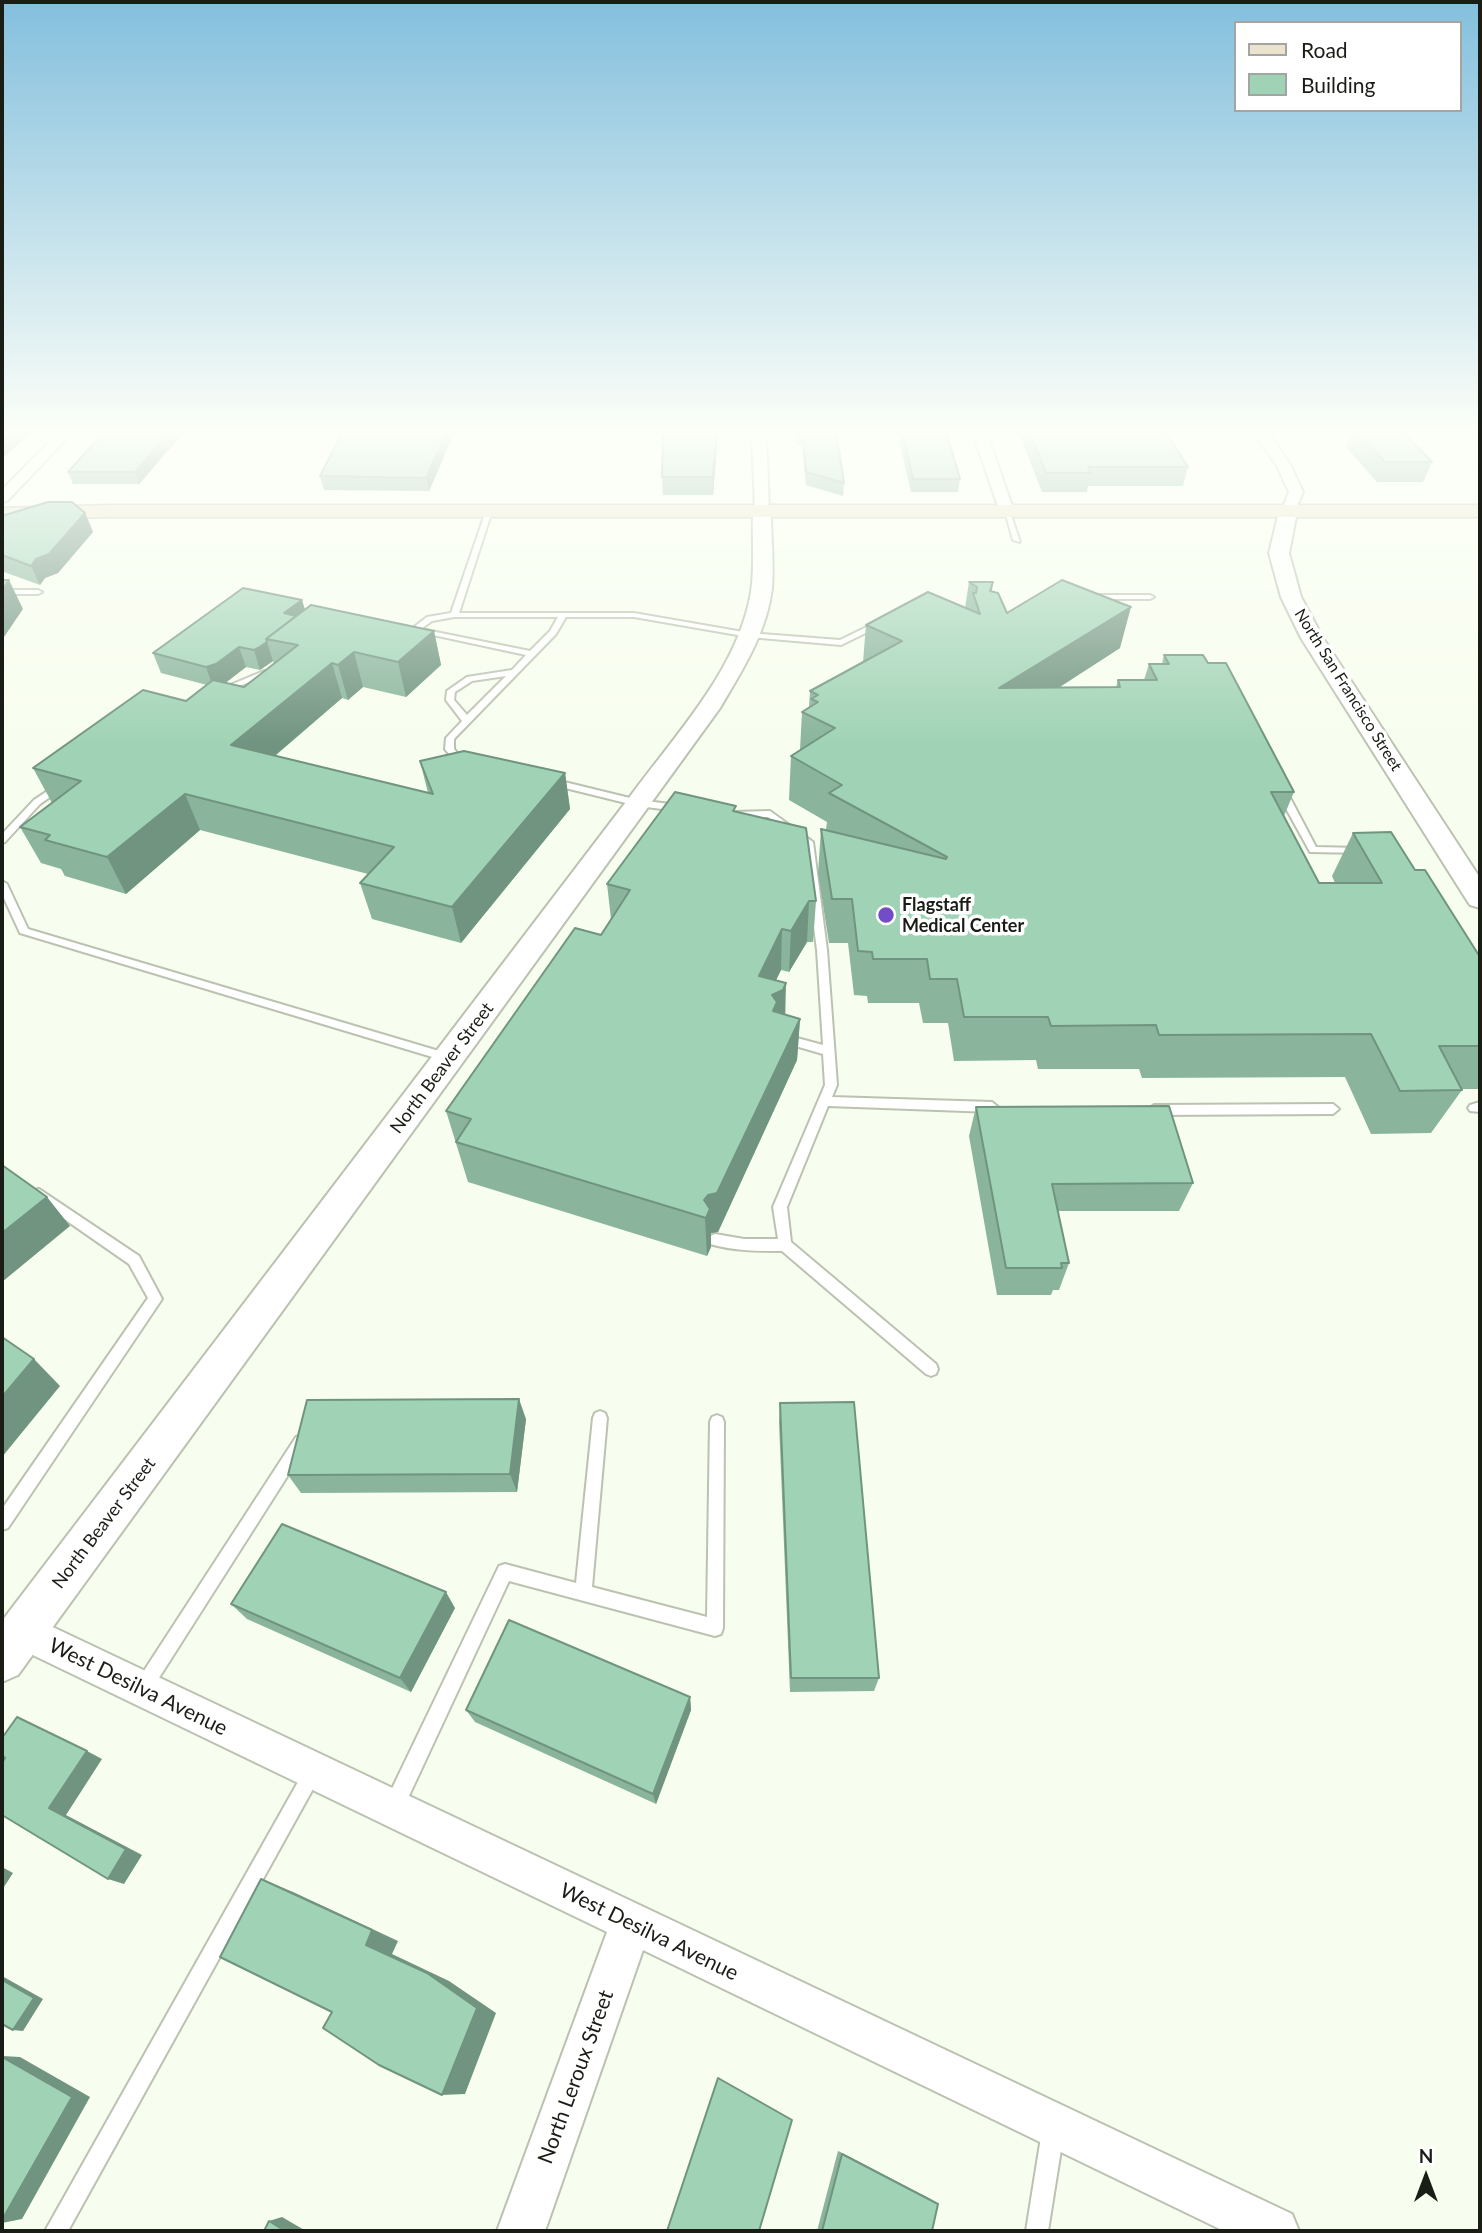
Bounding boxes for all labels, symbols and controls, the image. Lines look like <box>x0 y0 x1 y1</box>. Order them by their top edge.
legend <box>1234 21 1461 112</box>
text: Road <box>1301 37 1348 62</box>
text: Building <box>1301 72 1376 97</box>
street label: North San Francisco Street <box>1290 605 1406 775</box>
place label: Flagstaff Medical Center <box>902 894 1024 936</box>
marker: Flagstaff Medical Center <box>876 905 896 925</box>
street label: North Beaver Street <box>386 998 498 1138</box>
street label: North Beaver Street <box>48 1453 160 1593</box>
street label: West Desilva Avenue <box>45 1633 231 1741</box>
street label: West Desilva Avenue <box>556 1878 742 1986</box>
street label: North Leroux Street <box>533 1987 619 2167</box>
north arrow <box>1391 2142 1461 2212</box>
text: N <box>1419 2144 1433 2167</box>

